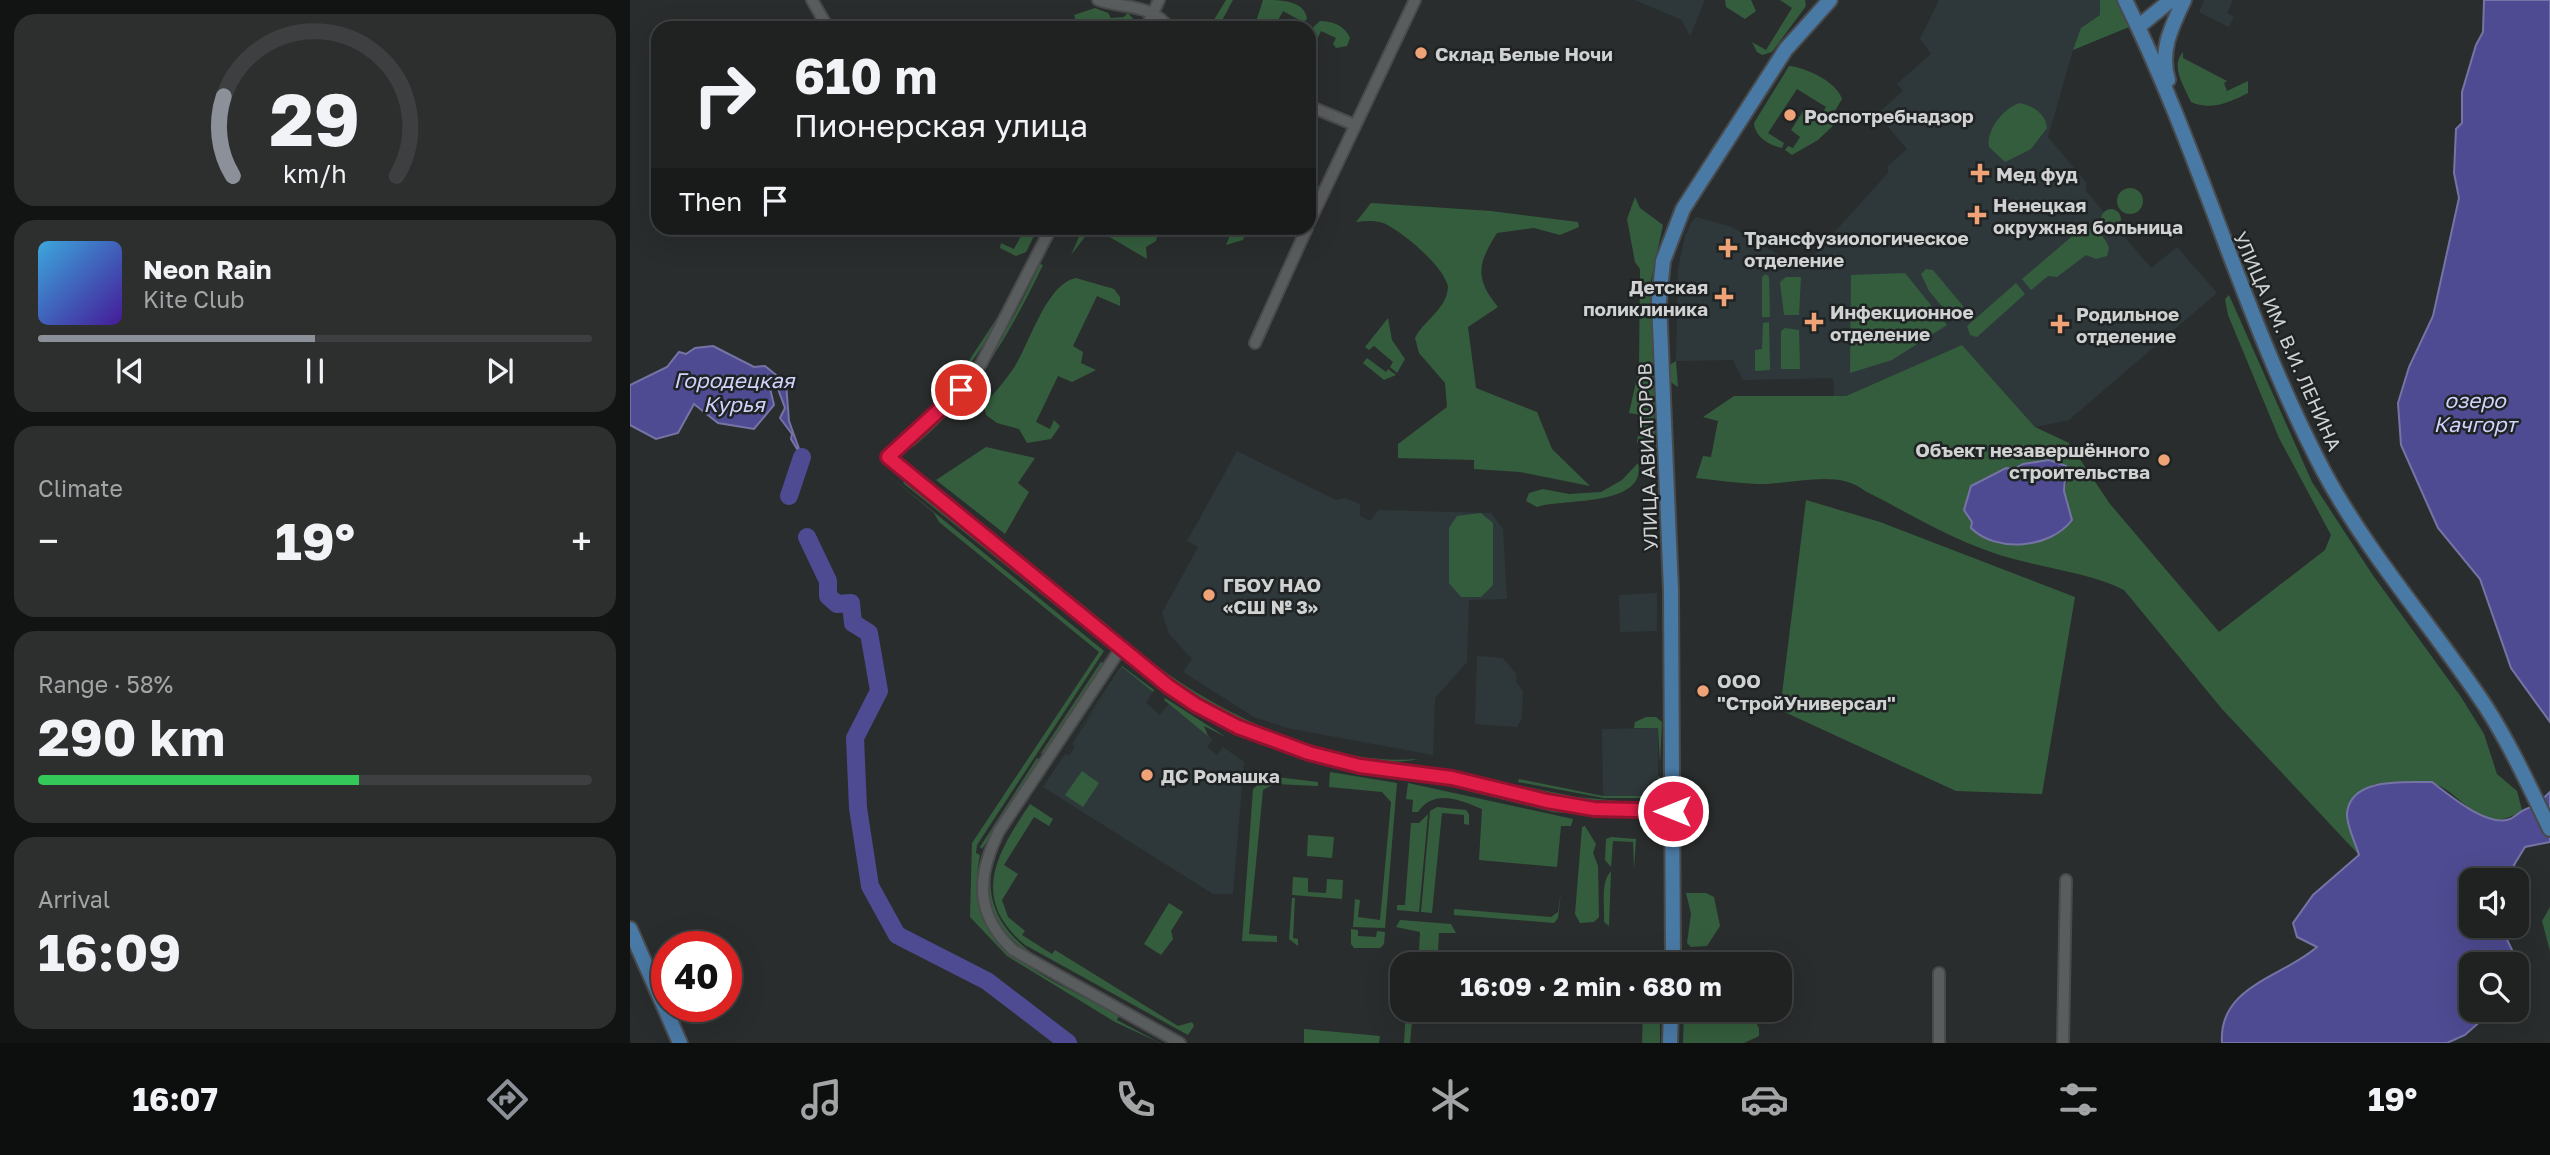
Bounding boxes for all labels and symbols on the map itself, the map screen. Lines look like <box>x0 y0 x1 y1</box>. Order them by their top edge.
place label: Склад Белые Ночи <box>1435 42 1613 65</box>
marker: Склад Белые Ночи <box>1413 45 1429 61</box>
place label: Роспотребнадзор <box>1804 104 1974 127</box>
marker: Роспотребнадзор <box>1782 107 1798 123</box>
place label: Мед фуд <box>1996 162 2078 185</box>
marker: Мед фуд <box>1970 163 1990 183</box>
place label: Ненецкая окружная больница <box>1993 193 2183 238</box>
marker: Ненецкая окружная больница <box>1967 205 1987 225</box>
place label: Трансфузиологическое отделение <box>1744 226 1969 271</box>
street label: УЛИЦА ИМ. В.И. ЛЕНИНА <box>2229 228 2347 455</box>
marker: Трансфузиологическое отделение <box>1718 238 1738 258</box>
place label: Детская поликлиника <box>1583 275 1708 320</box>
marker: Детская поликлиника <box>1714 287 1734 307</box>
place label: Инфекционное отделение <box>1830 300 1974 345</box>
place label: Родильное отделение <box>2076 302 2179 347</box>
marker: Инфекционное отделение <box>1804 312 1824 332</box>
marker: Родильное отделение <box>2050 314 2070 334</box>
pin <box>931 360 991 420</box>
street label: УЛИЦА АВИАТОРОВ <box>1632 363 1662 551</box>
water label: Городецкая Курья <box>674 367 797 417</box>
water label: озеро Качгорт <box>2433 387 2519 437</box>
place label: Объект незавершённого строительства <box>1915 438 2150 483</box>
marker: Объект незавершённого строительства <box>2156 452 2172 468</box>
place label: ГБОУ НАО «СШ № 3» <box>1223 573 1321 618</box>
marker: ГБОУ НАО «СШ № 3» <box>1201 587 1217 603</box>
place label: ООО "СтройУниверсал" <box>1717 669 1896 714</box>
marker: ООО "СтройУниверсал" <box>1695 683 1711 699</box>
place label: ДС Ромашка <box>1161 764 1280 787</box>
marker: ДС Ромашка <box>1139 767 1155 783</box>
position arrow <box>1636 774 1710 848</box>
speed limit sign: 40 <box>651 931 742 1022</box>

